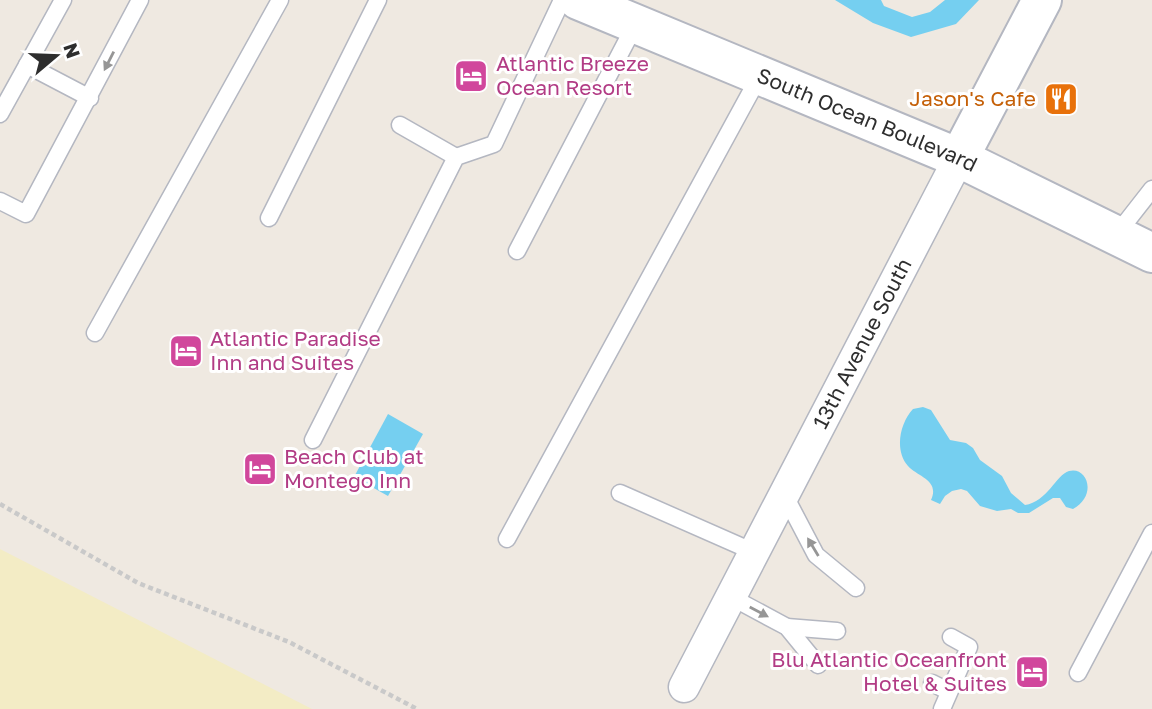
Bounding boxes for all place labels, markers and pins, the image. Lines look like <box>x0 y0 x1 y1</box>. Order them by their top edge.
place label: Atlantic Breeze Ocean Resort <box>496 50 649 100</box>
hotel icon: Atlantic Breeze Ocean Resort <box>452 57 490 95</box>
restaurant icon: Jason's Cafe <box>1042 80 1080 118</box>
place label: Jason's Cafe <box>909 85 1036 111</box>
place label: Atlantic Paradise Inn and Suites <box>210 325 381 375</box>
hotel icon: Atlantic Paradise Inn and Suites <box>167 332 205 370</box>
place label: Beach Club at Montego Inn <box>284 443 424 493</box>
hotel icon: Beach Club at Montego Inn <box>241 450 279 488</box>
place label: Blu Atlantic Oceanfront Hotel & Suites <box>771 646 1007 696</box>
hotel icon: Blu Atlantic Oceanfront Hotel & Suites <box>1013 653 1051 691</box>

